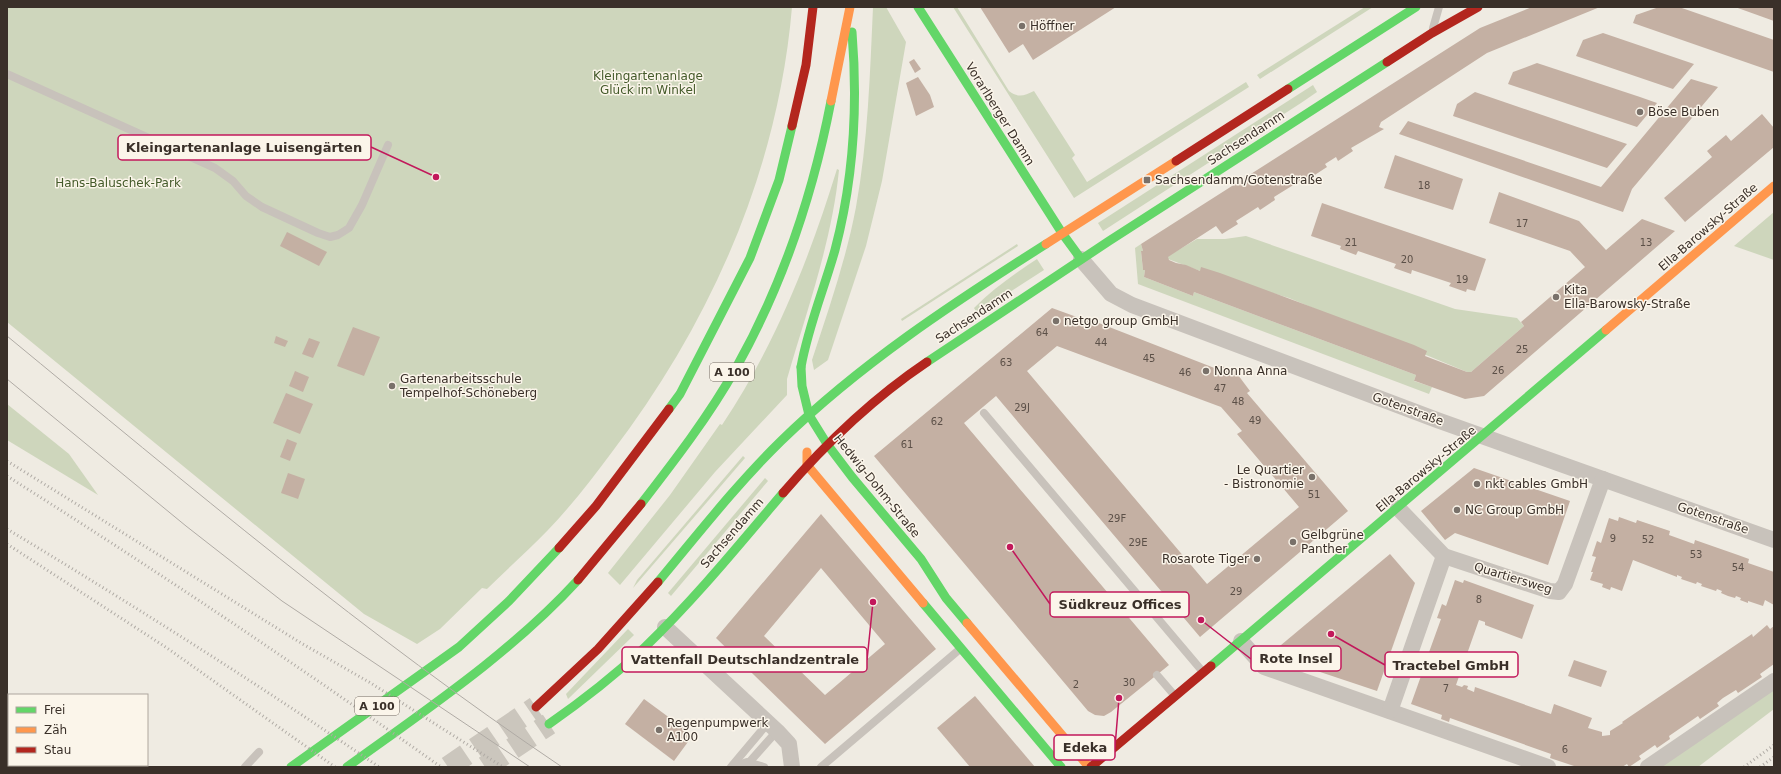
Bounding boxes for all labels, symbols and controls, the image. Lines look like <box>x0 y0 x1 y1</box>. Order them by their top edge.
place label: Höffner <box>1030 19 1075 33</box>
marker: Höffner <box>1017 21 1027 31</box>
street label: Vorarlberger Damm <box>963 60 1037 168</box>
park label: Kleingartenanlage Glück im Winkel <box>593 69 703 97</box>
place label: Böse Buben <box>1648 105 1719 119</box>
marker: Böse Buben <box>1635 107 1645 117</box>
street label: Sachsendamm <box>1205 108 1287 168</box>
callout: Kleingartenanlage Luisengärten <box>118 135 371 160</box>
text: Kleingartenanlage Luisengärten <box>126 140 362 155</box>
place label: Sachsendamm/Gotenstraße <box>1155 173 1322 187</box>
marker: Sachsendamm/Gotenstraße <box>1142 175 1152 185</box>
park label: Hans-Baluschek-Park <box>55 176 181 190</box>
house number: 18 <box>1418 180 1430 191</box>
street label: Ella-Barowsky-Straße <box>1656 180 1760 274</box>
house number: 17 <box>1516 218 1528 229</box>
house number: 21 <box>1345 237 1357 248</box>
house number: 13 <box>1640 237 1652 248</box>
house number: 20 <box>1401 254 1413 265</box>
house number: 19 <box>1456 274 1468 285</box>
place label: Kita Ella-Barowsky-Straße <box>1564 283 1690 311</box>
street label: Sachsendamm <box>933 286 1015 346</box>
marker: Kita Ella-Barowsky-Straße <box>1551 292 1561 302</box>
place label: netgo group GmbH <box>1064 314 1179 328</box>
marker: netgo group GmbH <box>1051 316 1061 326</box>
house number: 64 <box>1036 327 1048 338</box>
house number: 44 <box>1095 337 1107 348</box>
house number: 25 <box>1516 344 1528 355</box>
house number: 45 <box>1143 353 1155 364</box>
house number: 63 <box>1000 357 1012 368</box>
road number: A 100 <box>710 363 754 381</box>
place label: Nonna Anna <box>1214 364 1287 378</box>
house number: 26 <box>1492 365 1504 376</box>
marker: Nonna Anna <box>1201 366 1211 376</box>
house number: 46 <box>1179 367 1191 378</box>
place label: Gartenarbeitsschule Tempelhof-Schöneberg <box>399 372 537 400</box>
marker: Gartenarbeitsschule Tempelhof-Schöneberg <box>387 381 397 391</box>
house number: 47 <box>1214 383 1226 394</box>
street label: Gotenstraße <box>1371 390 1445 428</box>
house number: 48 <box>1232 396 1244 407</box>
house number: 29J <box>1014 402 1030 413</box>
house number: 49 <box>1249 415 1261 426</box>
house number: 62 <box>931 416 943 427</box>
street label: Ella-Barowsky-Straße <box>1373 423 1479 515</box>
street label: Hedwig-Dohm-Straße <box>831 432 923 540</box>
house number: 61 <box>901 439 913 450</box>
place label: Le Quartier - Bistronomie <box>1224 463 1304 491</box>
marker: Le Quartier - Bistronomie <box>1307 472 1317 482</box>
place label: nkt cables GmbH <box>1485 477 1588 491</box>
marker: nkt cables GmbH <box>1472 479 1482 489</box>
house number: 51 <box>1308 489 1320 500</box>
street label: Sachsendamm <box>698 495 766 571</box>
street label: Gotenstraße <box>1675 499 1751 537</box>
place label: NC Group GmbH <box>1465 503 1564 517</box>
marker: NC Group GmbH <box>1452 505 1462 515</box>
house number: 29F <box>1108 513 1126 524</box>
place label: Gelbgrüne Panther <box>1301 528 1364 556</box>
house number: 9 <box>1610 533 1616 544</box>
house number: 52 <box>1642 534 1654 545</box>
house number: 29E <box>1128 537 1148 548</box>
marker: Gelbgrüne Panther <box>1288 537 1298 547</box>
house number: 53 <box>1690 549 1702 560</box>
place label: Rosarote Tiger <box>1162 552 1249 566</box>
marker: Rosarote Tiger <box>1252 554 1262 564</box>
street label: Quartiersweg <box>1472 559 1554 597</box>
house number: 54 <box>1732 562 1744 573</box>
house number: 29 <box>1230 586 1242 597</box>
callout: Südkreuz Offices <box>1050 592 1189 617</box>
house number: 8 <box>1476 594 1482 605</box>
text: Südkreuz Offices <box>1059 597 1182 612</box>
callout: Rote Insel <box>1251 646 1341 671</box>
callout: Vattenfall Deutschlandzentrale <box>622 647 867 672</box>
text: Rote Insel <box>1259 651 1333 666</box>
text: Vattenfall Deutschlandzentrale <box>631 652 859 667</box>
callout: Tractebel GmbH <box>1385 652 1518 677</box>
text: Tractebel GmbH <box>1393 658 1509 673</box>
house number: 30 <box>1123 677 1135 688</box>
house number: 2 <box>1073 679 1079 690</box>
house number: 7 <box>1443 683 1449 694</box>
legend <box>8 694 148 766</box>
road number: A 100 <box>355 697 399 715</box>
text: Frei <box>44 703 65 717</box>
place label: Regenpumpwerk A100 <box>667 716 768 744</box>
text: Zäh <box>44 723 67 737</box>
marker: Regenpumpwerk A100 <box>654 725 664 735</box>
callout: Edeka <box>1054 735 1115 760</box>
text: Edeka <box>1063 740 1107 755</box>
text: Stau <box>44 743 71 757</box>
house number: 6 <box>1562 744 1568 755</box>

